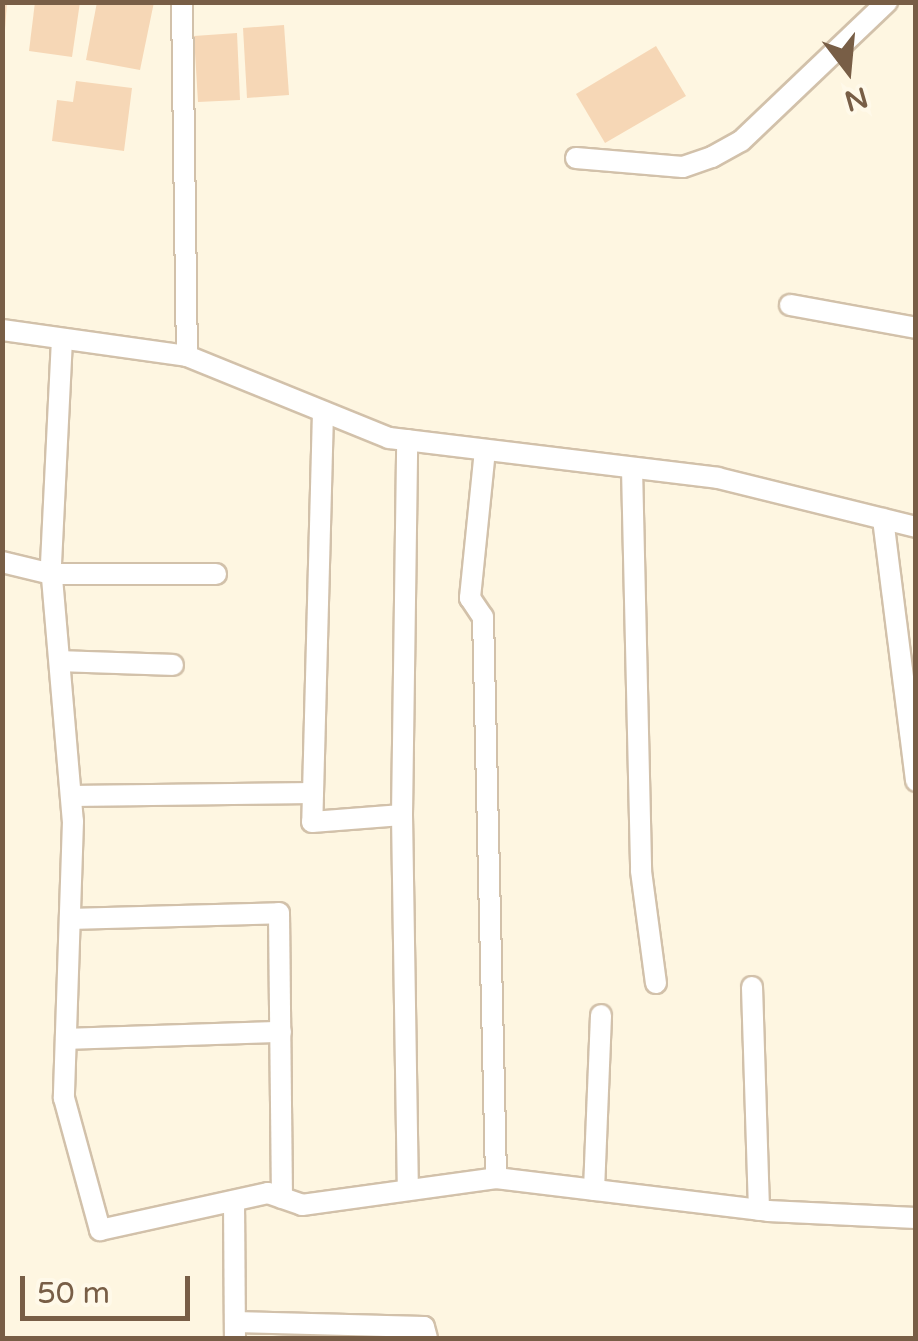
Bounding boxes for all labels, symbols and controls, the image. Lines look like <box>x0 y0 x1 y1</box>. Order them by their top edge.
north arrow <box>798 20 898 120</box>
text: N <box>841 79 872 118</box>
scale bar <box>25 1256 195 1318</box>
text: 50 m <box>37 1275 110 1312</box>

